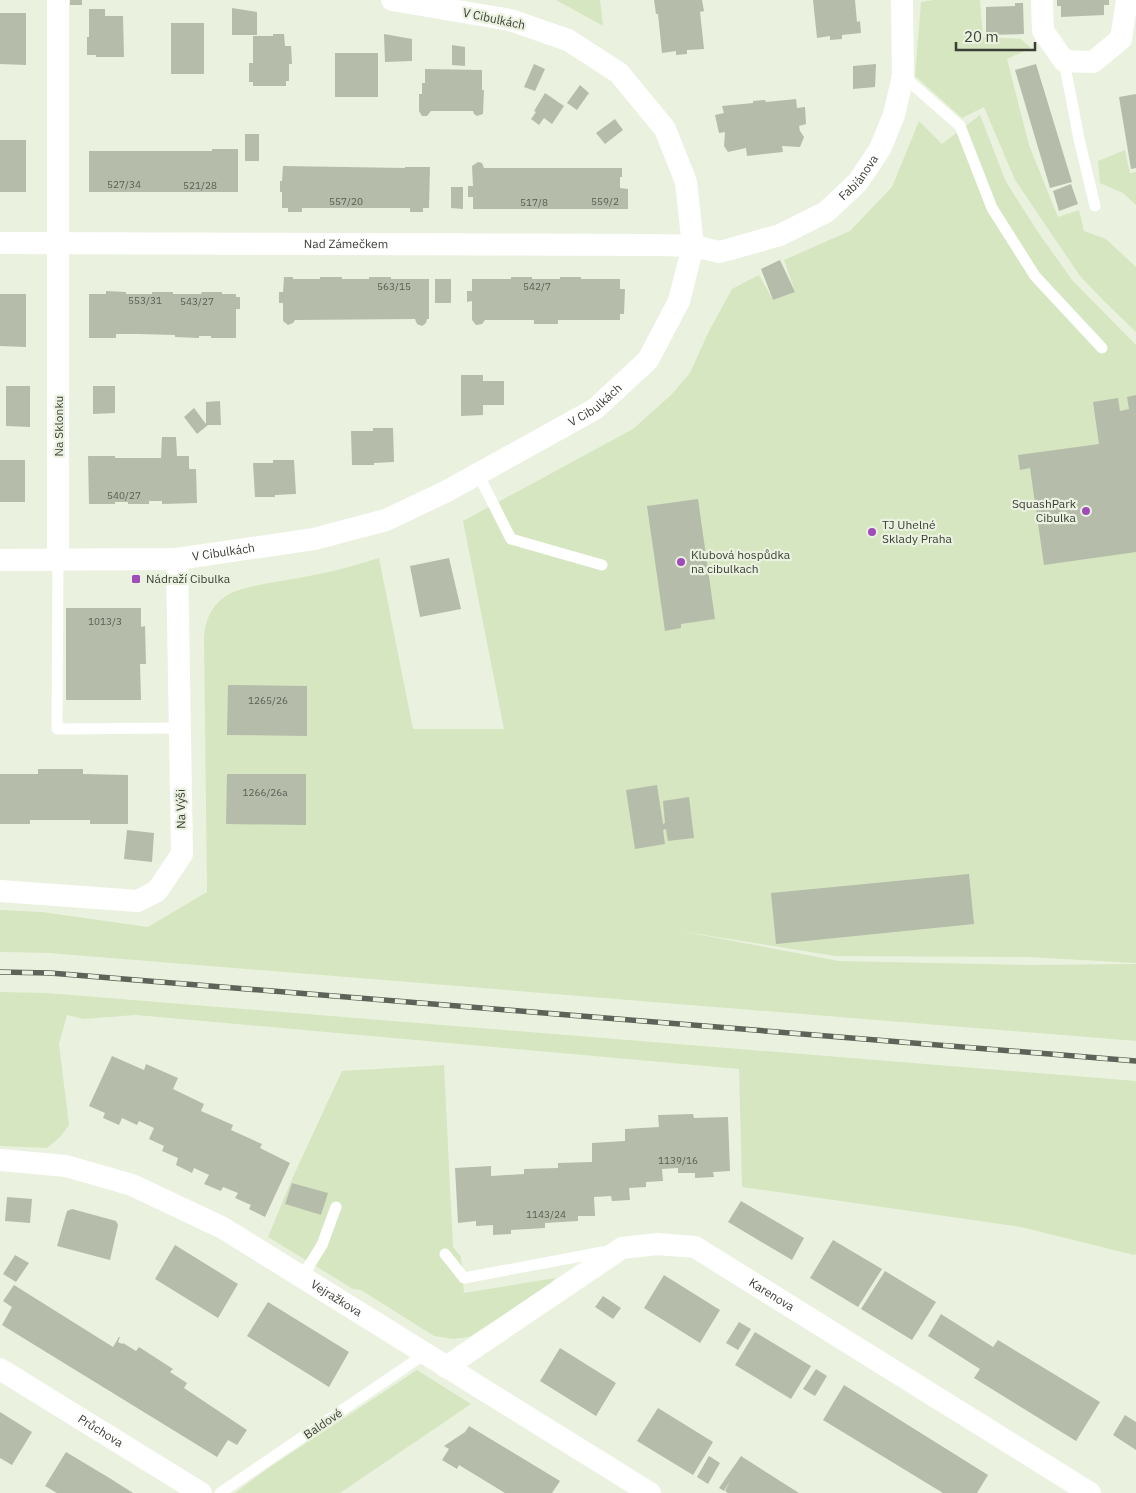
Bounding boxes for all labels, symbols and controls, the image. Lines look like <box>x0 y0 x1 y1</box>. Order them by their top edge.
street label: V Cibulkách <box>462 5 527 32</box>
scale bar <box>956 20 1035 52</box>
text: 20 m <box>964 27 999 46</box>
street label: Fabiánova <box>835 151 881 203</box>
house number: 527/34 <box>107 178 141 191</box>
house number: 521/28 <box>183 179 217 192</box>
house number: 557/20 <box>329 195 363 208</box>
house number: 559/2 <box>591 195 619 208</box>
house number: 517/8 <box>520 196 548 209</box>
street label: Nad Zámečkem <box>304 236 388 251</box>
house number: 563/15 <box>377 280 411 293</box>
house number: 542/7 <box>523 280 551 293</box>
house number: 553/31 <box>128 294 162 307</box>
house number: 543/27 <box>180 295 214 308</box>
street label: V Cibulkách <box>566 380 625 429</box>
street label: Na Sklonku <box>51 396 66 456</box>
house number: 540/27 <box>107 489 141 502</box>
place label: SquashPark Cibulka <box>1012 496 1077 525</box>
marker: SquashPark Cibulka <box>1080 505 1092 517</box>
place label: TJ Uhelné Sklady Praha <box>882 517 952 546</box>
marker: TJ Uhelné Sklady Praha <box>866 526 878 538</box>
street label: V Cibulkách <box>191 540 256 564</box>
place label: Klubová hospůdka na cibulkach <box>691 547 791 576</box>
marker: Klubová hospůdka na cibulkach <box>675 556 687 568</box>
place label: Nádraží Cibulka <box>146 571 231 586</box>
marker: Nádraží Cibulka <box>130 573 142 585</box>
house number: 1013/3 <box>88 615 122 628</box>
house number: 1265/26 <box>248 694 288 707</box>
house number: 1266/26a <box>242 786 288 799</box>
street label: Na Výši <box>173 789 188 829</box>
house number: 1139/16 <box>658 1154 698 1167</box>
house number: 1143/24 <box>526 1208 566 1221</box>
street label: Karenova <box>746 1275 798 1314</box>
street label: Vejražkova <box>308 1276 366 1320</box>
street label: Baldové <box>300 1405 345 1442</box>
street label: Průchova <box>75 1411 126 1450</box>

